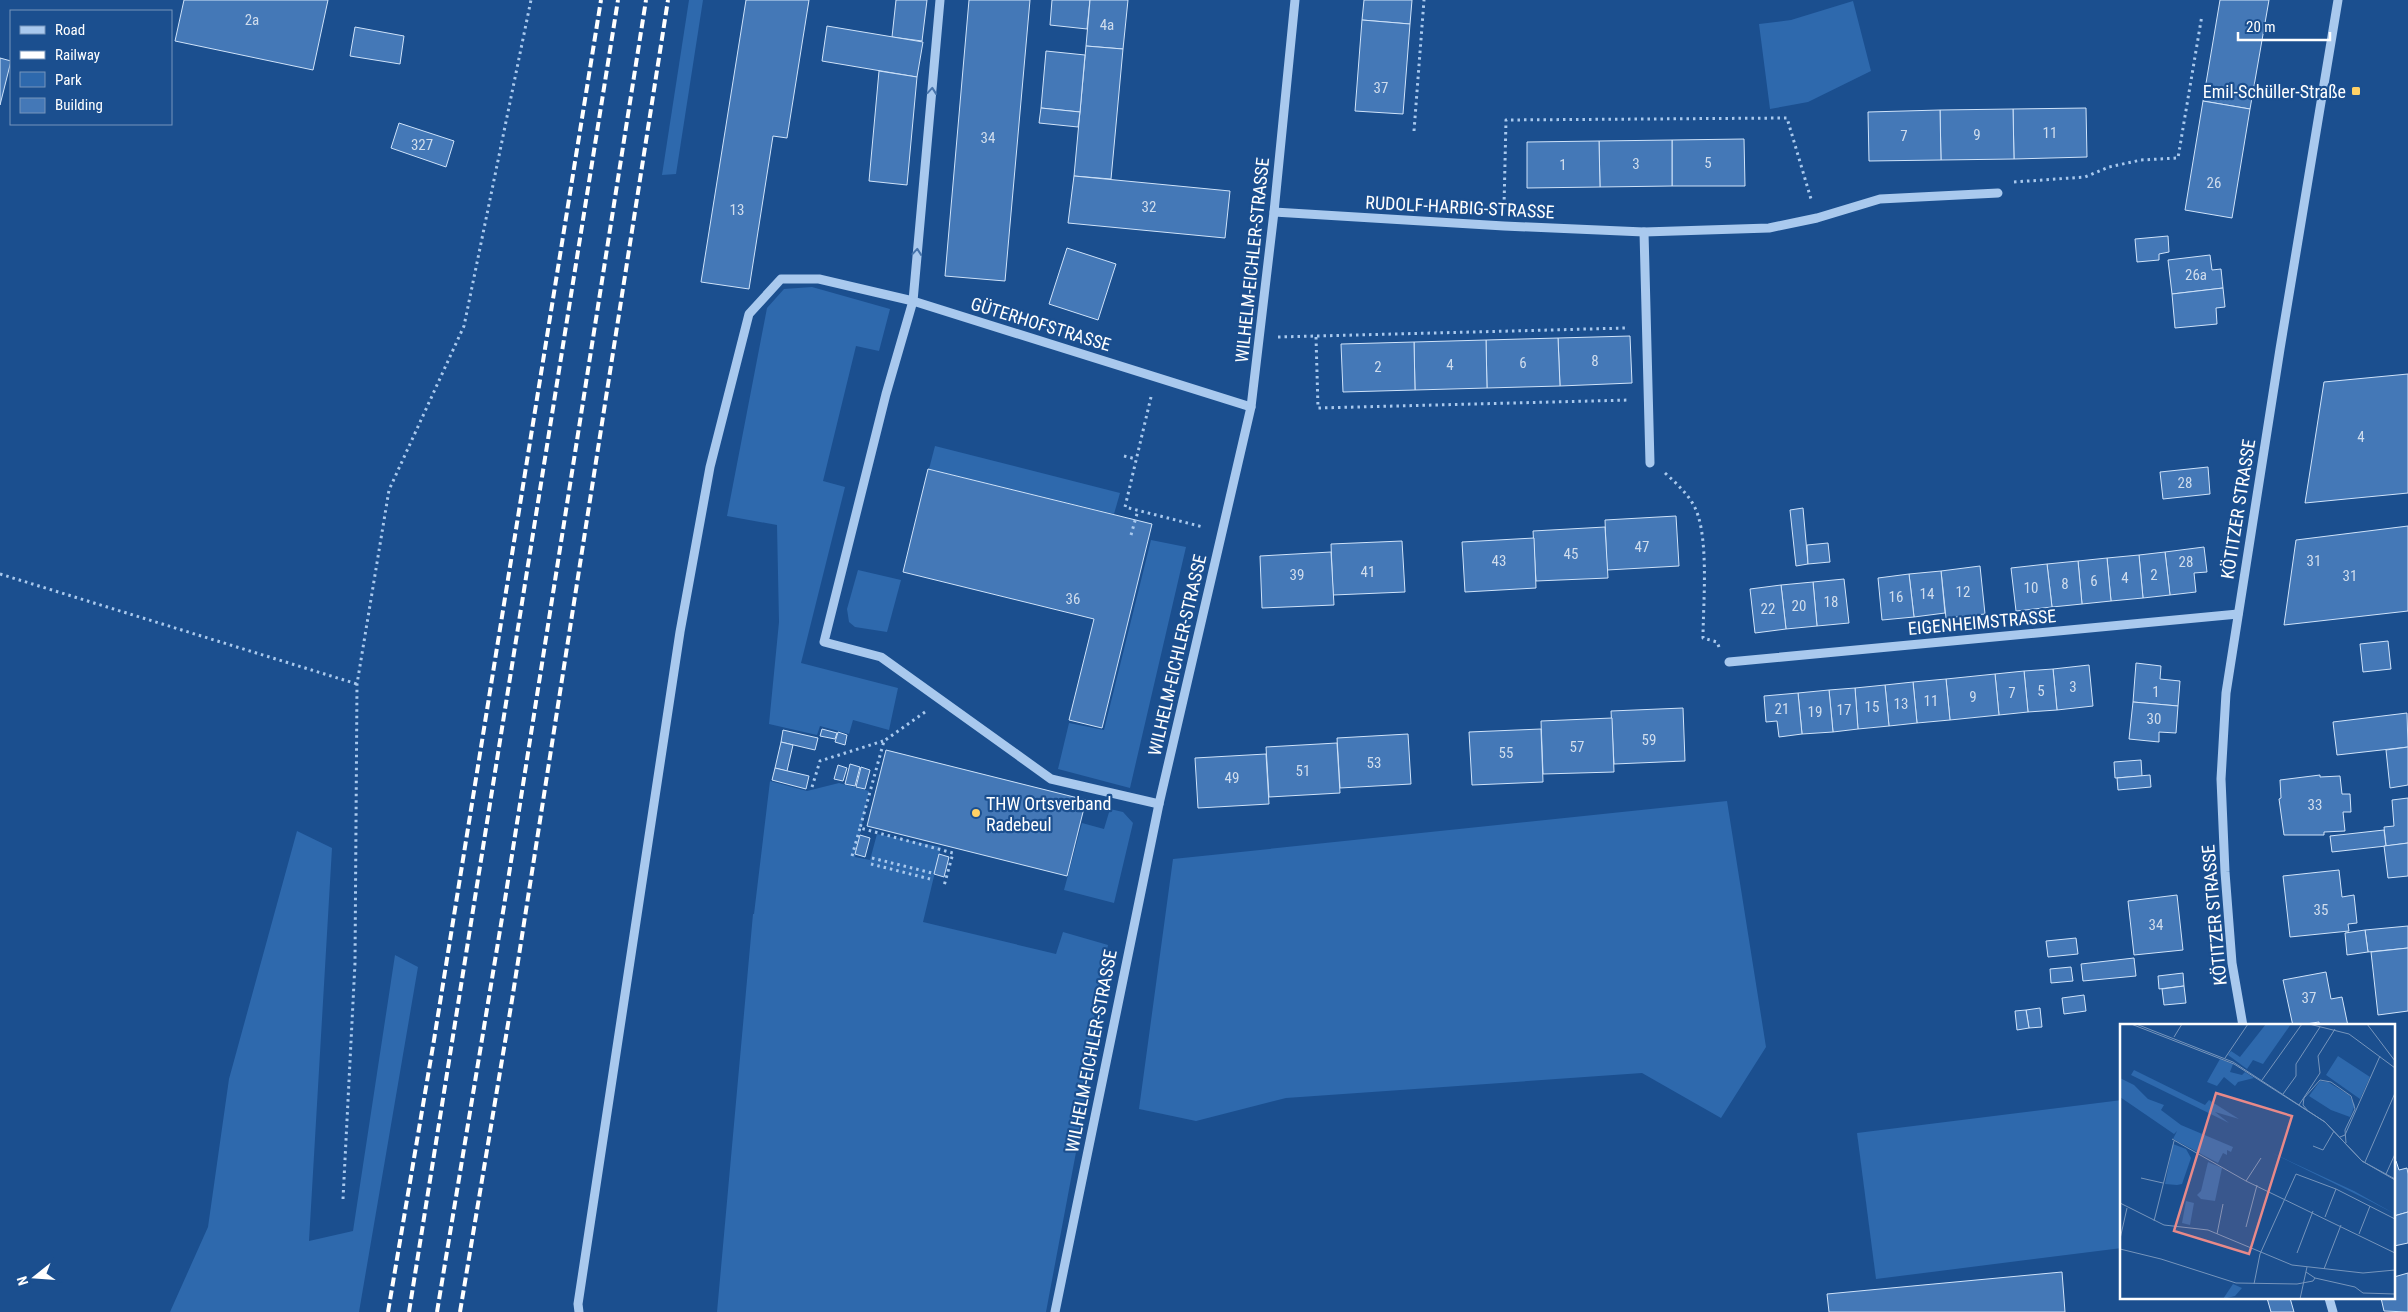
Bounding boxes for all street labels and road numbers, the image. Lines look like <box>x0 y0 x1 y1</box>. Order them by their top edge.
street label: WILHELM-EICHLER-STRASSE <box>1231 156 1273 364</box>
street label: RUDOLF-HARBIG-STRASSE <box>1365 192 1555 222</box>
street label: GÜTERHOFSTRASSE <box>968 293 1114 355</box>
street label: KÖTITZER STRASSE <box>2217 437 2259 580</box>
street label: WILHELM-EICHLER-STRASSE <box>1144 552 1210 758</box>
street label: EIGENHEIMSTRASSE <box>1907 605 2057 639</box>
street label: KÖTITZER STRASSE <box>2197 844 2231 986</box>
street label: WILHELM-EICHLER-STRASSE <box>1061 948 1121 1154</box>

